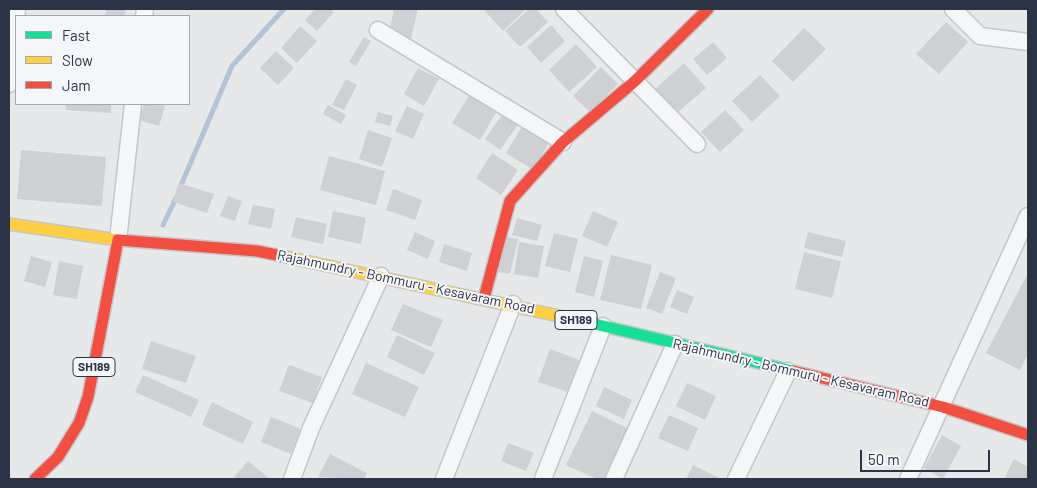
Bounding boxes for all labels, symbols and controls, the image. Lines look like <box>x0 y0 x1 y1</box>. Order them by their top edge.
legend <box>15 15 190 105</box>
text: Fast <box>62 26 90 44</box>
text: Slow <box>62 51 93 69</box>
text: Jam <box>62 76 91 94</box>
street label: Rajahmundry - Bommuru - Kesavaram Road <box>276 246 536 318</box>
road number: SH189 <box>555 310 597 330</box>
street label: Rajahmundry - Bommuru - Kesavaram Road <box>671 335 931 411</box>
road number: SH189 <box>73 358 115 377</box>
scale bar <box>862 440 992 472</box>
text: 50 m <box>868 450 900 468</box>

